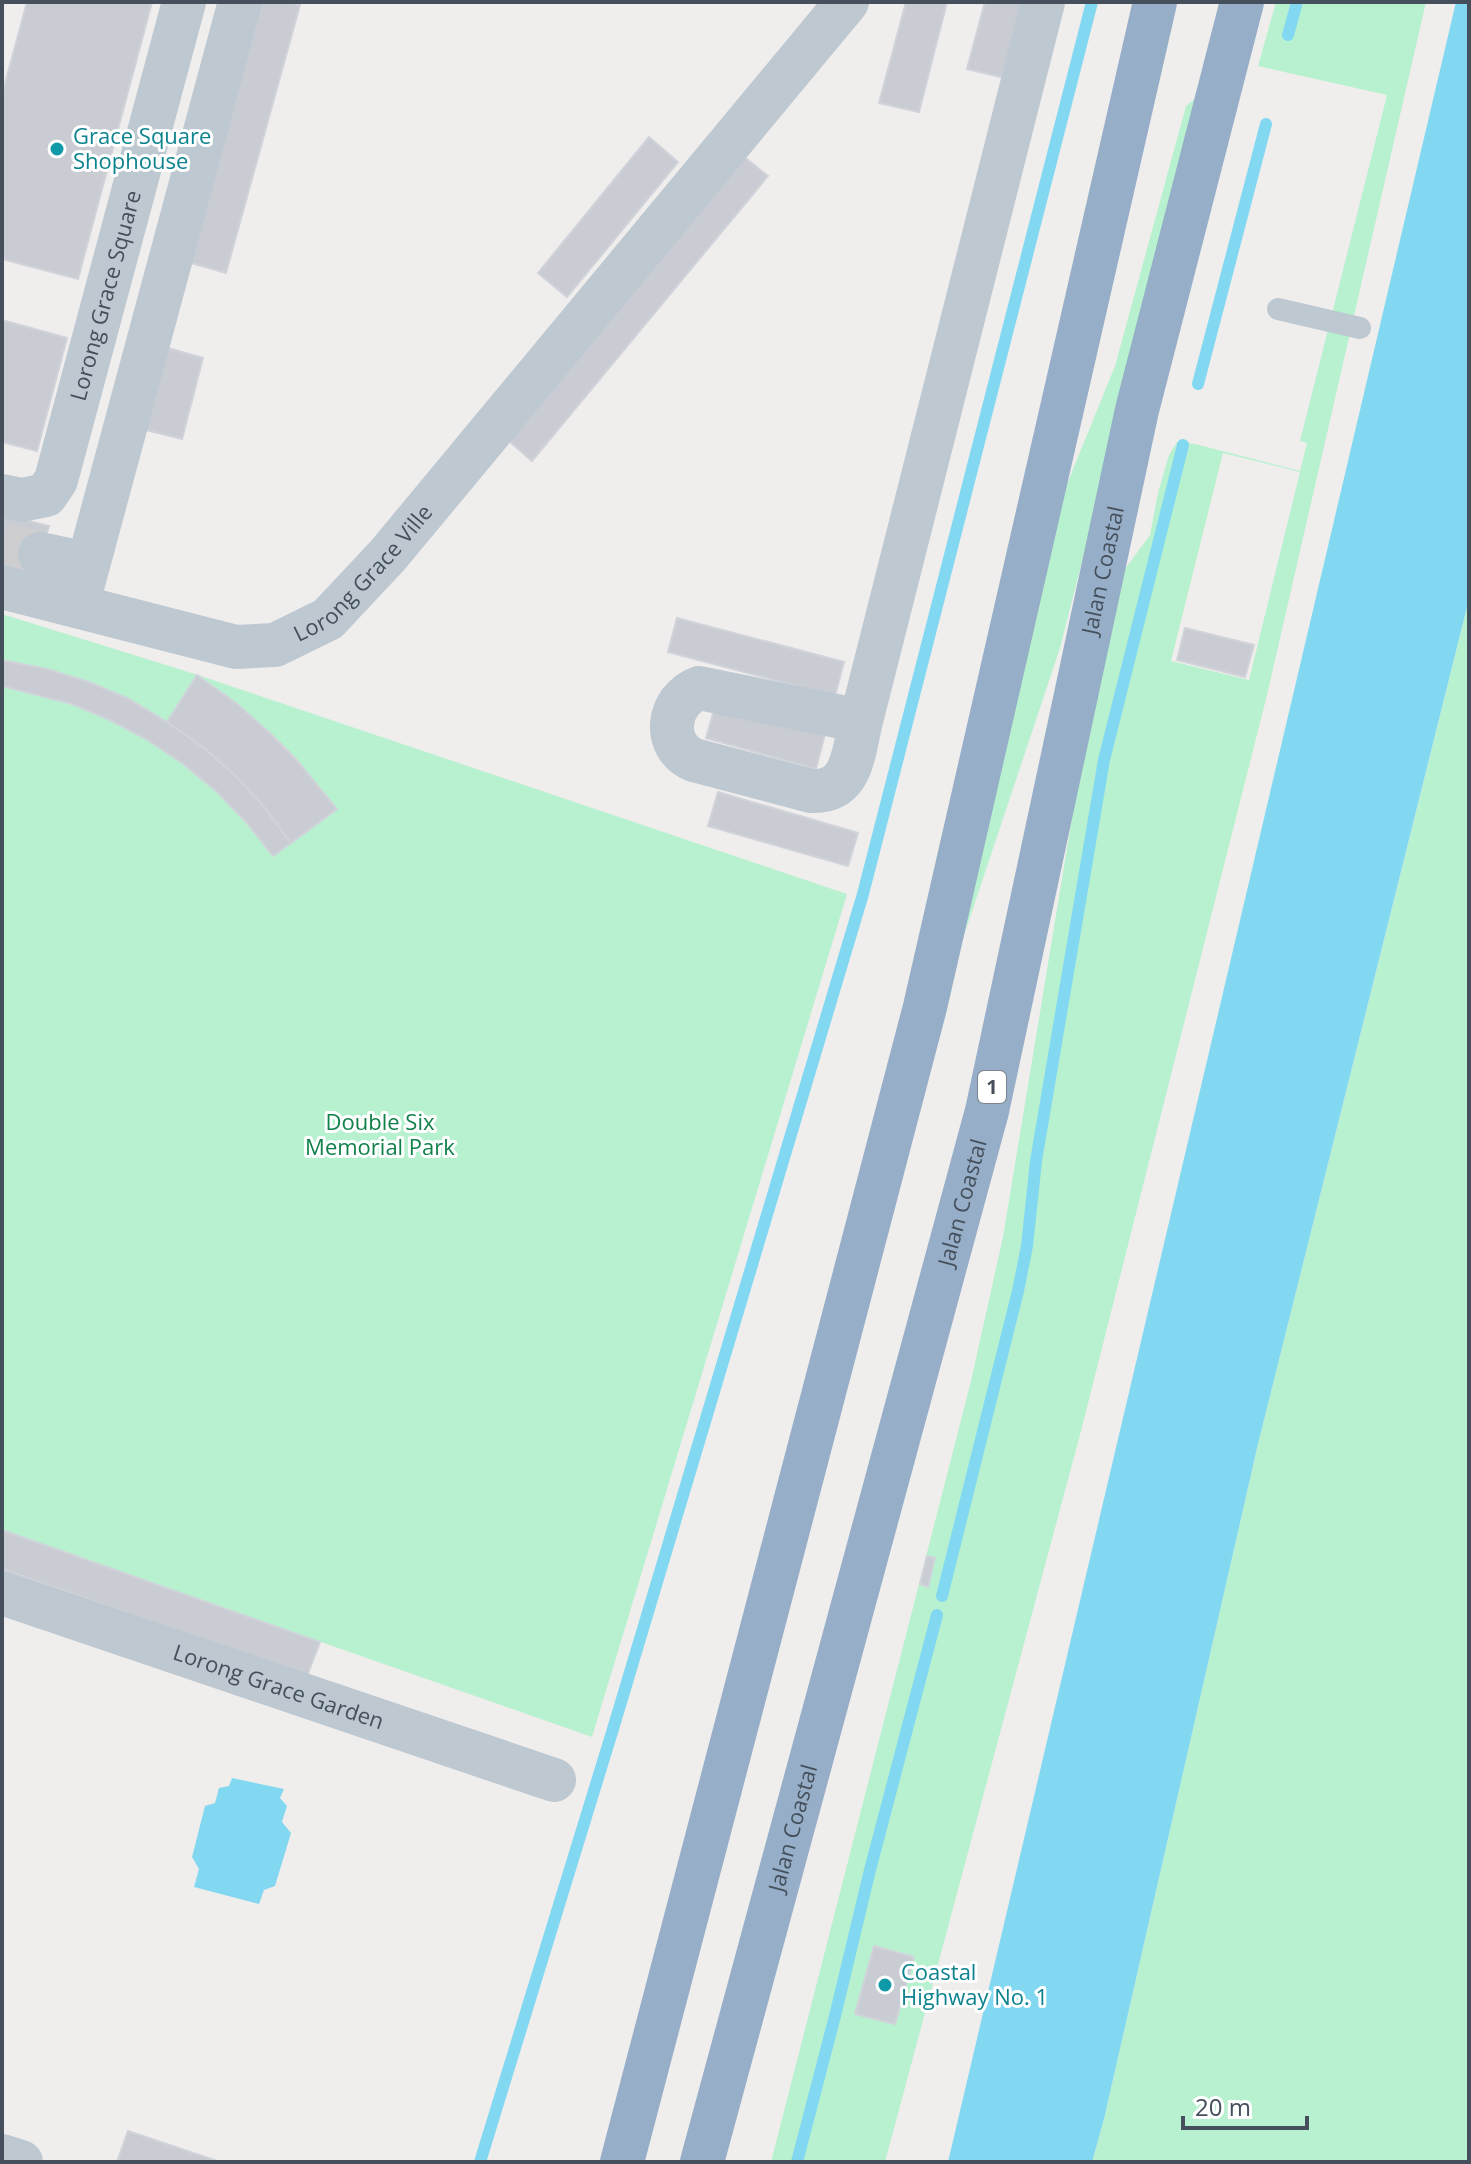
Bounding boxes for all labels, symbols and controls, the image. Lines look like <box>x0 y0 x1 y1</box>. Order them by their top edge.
place label: Grace Square Shophouse <box>73 120 211 175</box>
marker: Grace Square Shophouse <box>48 140 66 158</box>
street label: Lorong Grace Square <box>62 187 147 404</box>
street label: Lorong Grace Ville <box>288 497 438 648</box>
street label: Jalan Coastal <box>1073 503 1130 639</box>
road number: 1 <box>978 1071 1006 1103</box>
park label: Double Six Memorial Park <box>305 1106 455 1161</box>
street label: Jalan Coastal <box>929 1135 993 1271</box>
street label: Lorong Grace Garden <box>170 1636 388 1735</box>
street label: Jalan Coastal <box>759 1761 823 1897</box>
place label: Coastal Highway No. 1 <box>901 1956 1048 2011</box>
marker: Coastal Highway No. 1 <box>876 1976 894 1994</box>
scale bar <box>1183 2080 1307 2130</box>
text: 20 m <box>1195 2090 1251 2123</box>

